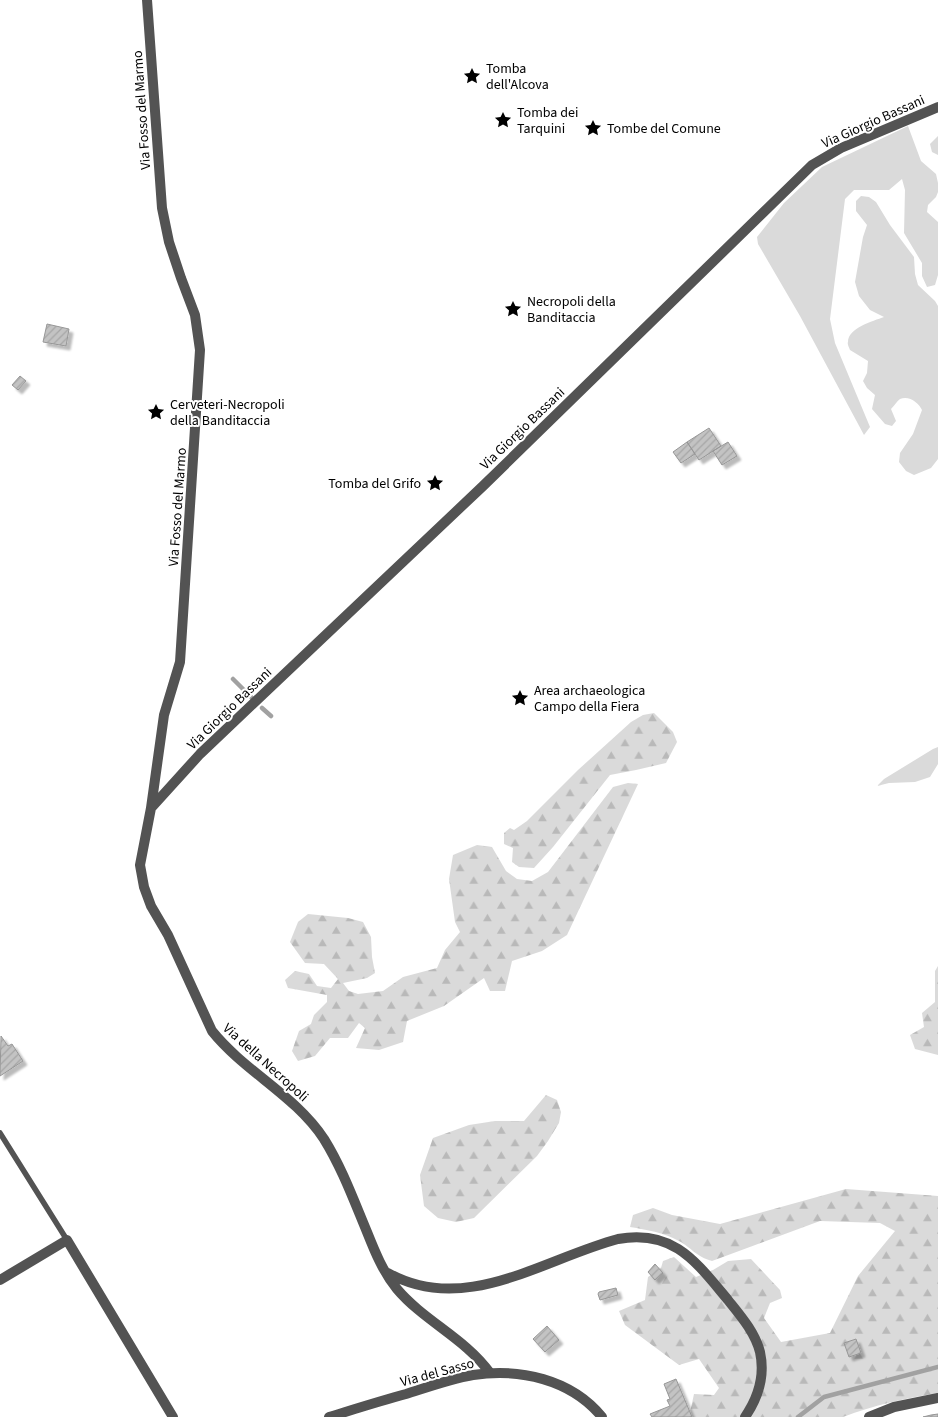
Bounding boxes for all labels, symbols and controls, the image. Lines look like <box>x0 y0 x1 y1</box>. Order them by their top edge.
street label: Via Fosso del Marmo <box>128 50 156 170</box>
place label: Tomba dell'Alcova <box>486 59 549 95</box>
place icon: Tomba dell'Alcova <box>462 66 482 86</box>
street label: Via Giorgio Bassani <box>819 90 928 154</box>
place label: Tomba dei Tarquini <box>517 103 578 139</box>
place icon: Tomba dei Tarquini <box>493 110 513 130</box>
place icon: Tombe del Comune <box>583 118 603 138</box>
place label: Tombe del Comune <box>607 119 721 139</box>
place label: Necropoli della Banditaccia <box>527 292 616 328</box>
place icon: Necropoli della Banditaccia <box>503 299 523 319</box>
street label: Via Giorgio Bassani <box>476 383 570 474</box>
place label: Cerveteri-Necropoli della Banditaccia <box>170 395 285 431</box>
place icon: Cerveteri-Necropoli della Banditaccia <box>146 402 166 422</box>
street label: Via Fosso del Marmo <box>164 447 192 567</box>
place icon: Tomba del Grifo <box>425 473 445 493</box>
place label: Tomba del Grifo <box>328 474 421 494</box>
street label: Via Giorgio Bassani <box>183 663 277 754</box>
place label: Area archaeologica Campo della Fiera <box>534 681 645 717</box>
place icon: Area archaeologica Campo della Fiera <box>510 688 530 708</box>
street label: Via della Necropoli <box>218 1019 313 1107</box>
street label: Via del Sasso <box>398 1354 476 1392</box>

